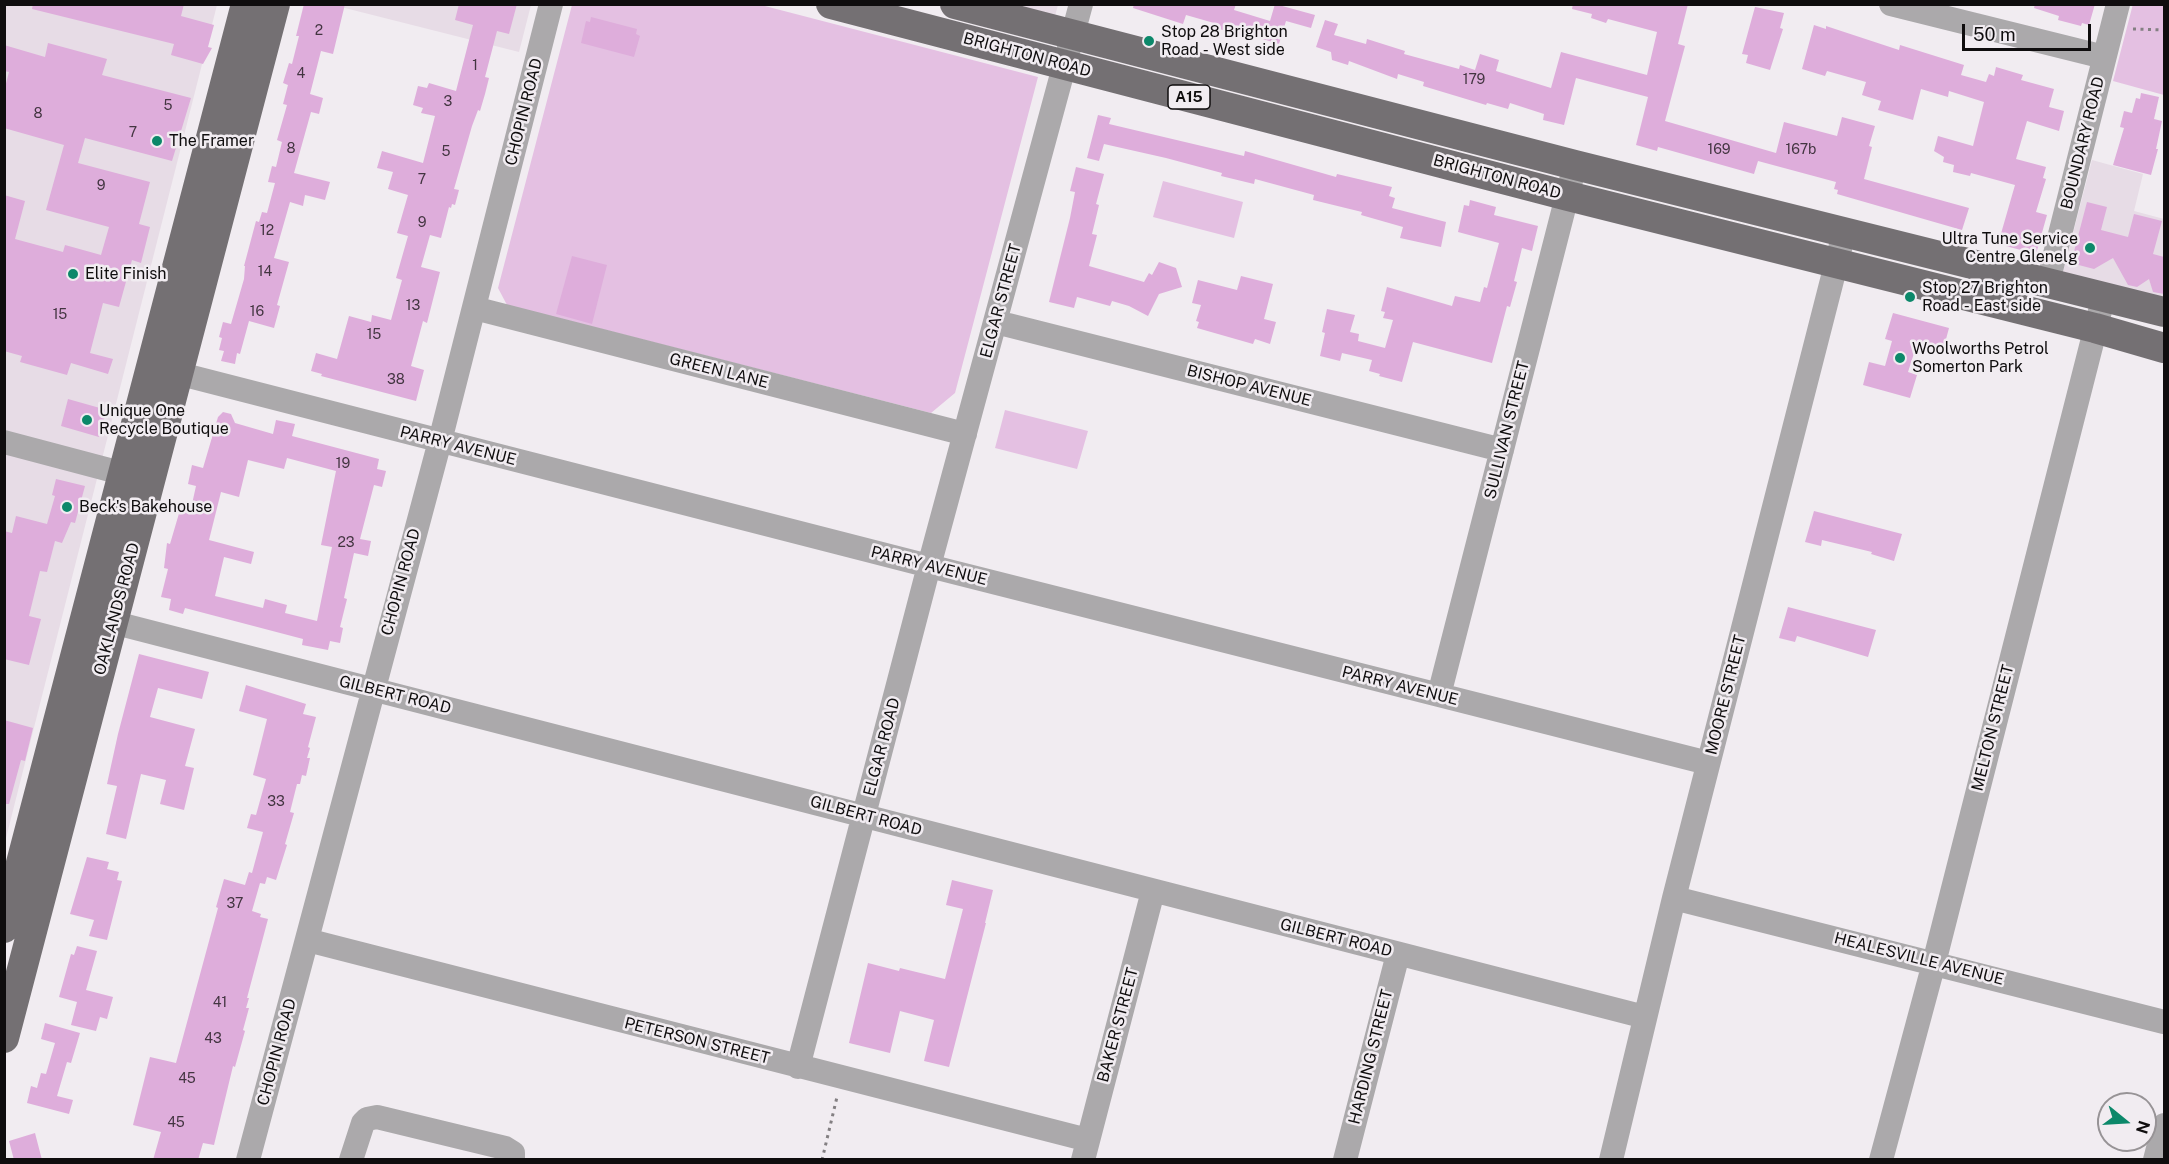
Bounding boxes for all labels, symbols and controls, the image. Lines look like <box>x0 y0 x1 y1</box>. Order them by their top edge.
scale bar <box>1965 12 2094 50</box>
place label: Stop 28 Brighton Road - West side <box>1161 22 1288 60</box>
house number: 2 <box>315 23 323 39</box>
text: 50 m <box>1973 24 2016 45</box>
street label: BRIGHTON ROAD <box>961 29 1093 81</box>
marker: Stop 28 Brighton Road - West side <box>1142 34 1156 48</box>
street label: CHOPIN ROAD <box>501 56 547 168</box>
house number: 1 <box>472 58 478 74</box>
house number: 4 <box>297 66 305 82</box>
house number: 179 <box>1463 72 1485 88</box>
street label: BOUNDARY ROAD <box>2057 75 2109 211</box>
road number: A15 <box>1168 85 1210 109</box>
house number: 3 <box>444 94 452 110</box>
house number: 5 <box>164 98 172 114</box>
house number: 8 <box>33 106 43 122</box>
house number: 7 <box>129 125 137 141</box>
place label: The Framer <box>169 131 254 151</box>
marker: The Framer <box>150 134 164 148</box>
house number: 8 <box>286 141 296 157</box>
house number: 169 <box>1707 142 1731 158</box>
house number: 167b <box>1786 142 1816 158</box>
house number: 5 <box>442 144 450 160</box>
street label: BRIGHTON ROAD <box>1431 151 1563 203</box>
house number: 7 <box>418 172 426 188</box>
house number: 9 <box>97 178 105 194</box>
house number: 9 <box>418 215 426 231</box>
house number: 12 <box>260 223 274 239</box>
place label: Ultra Tune Service Centre Glenelg <box>1941 229 2078 267</box>
marker: Ultra Tune Service Centre Glenelg <box>2083 241 2097 255</box>
street label: ELGAR STREET <box>977 242 1025 360</box>
place label: Elite Finish <box>85 264 166 284</box>
house number: 14 <box>258 264 272 280</box>
marker: Elite Finish <box>66 267 80 281</box>
place label: Stop 27 Brighton Road - East side <box>1922 278 2048 316</box>
marker: Stop 27 Brighton Road - East side <box>1903 290 1917 304</box>
house number: 13 <box>406 298 420 314</box>
house number: 16 <box>250 304 264 320</box>
house number: 15 <box>53 307 67 323</box>
house number: 15 <box>367 327 381 343</box>
place label: Woolworths Petrol Somerton Park <box>1912 339 2049 377</box>
street label: GREEN LANE <box>667 349 771 393</box>
marker: Woolworths Petrol Somerton Park <box>1893 351 1907 365</box>
street label: SULLIVAN STREET <box>1481 359 1533 501</box>
street label: BISHOP AVENUE <box>1185 361 1313 411</box>
house number: 38 <box>387 372 405 388</box>
place label: Unique One Recycle Boutique <box>99 401 229 439</box>
marker: Unique One Recycle Boutique <box>80 413 94 427</box>
street label: PARRY AVENUE <box>398 422 518 470</box>
house number: 19 <box>336 456 350 472</box>
place label: Beck's Bakehouse <box>79 497 212 517</box>
marker: Beck's Bakehouse <box>60 500 74 514</box>
street label: CHOPIN ROAD <box>377 526 425 638</box>
house number: 23 <box>337 535 355 551</box>
street label: OAKLANDS ROAD <box>90 541 144 677</box>
street label: PARRY AVENUE <box>869 542 989 590</box>
street label: MOORE STREET <box>1702 633 1750 757</box>
street label: PARRY AVENUE <box>1340 662 1460 710</box>
street label: MELTON STREET <box>1968 663 2018 793</box>
street label: GILBERT ROAD <box>337 672 453 718</box>
street label: ELGAR ROAD <box>860 696 904 798</box>
street label: GILBERT ROAD <box>808 792 924 840</box>
house number: 33 <box>267 794 285 810</box>
house number: 37 <box>227 896 243 912</box>
street label: GILBERT ROAD <box>1278 915 1394 961</box>
street label: HEALESVILLE AVENUE <box>1832 929 2006 989</box>
street label: BAKER STREET <box>1093 965 1143 1085</box>
street label: HARDING STREET <box>1345 988 1397 1126</box>
house number: 41 <box>213 995 227 1011</box>
street label: CHOPIN ROAD <box>253 996 301 1108</box>
street label: PETERSON STREET <box>622 1014 772 1068</box>
house number: 43 <box>204 1031 222 1047</box>
house number: 45 <box>178 1071 196 1087</box>
north arrow <box>2097 1092 2157 1152</box>
house number: 45 <box>167 1115 185 1131</box>
text: N <box>2132 1118 2154 1136</box>

